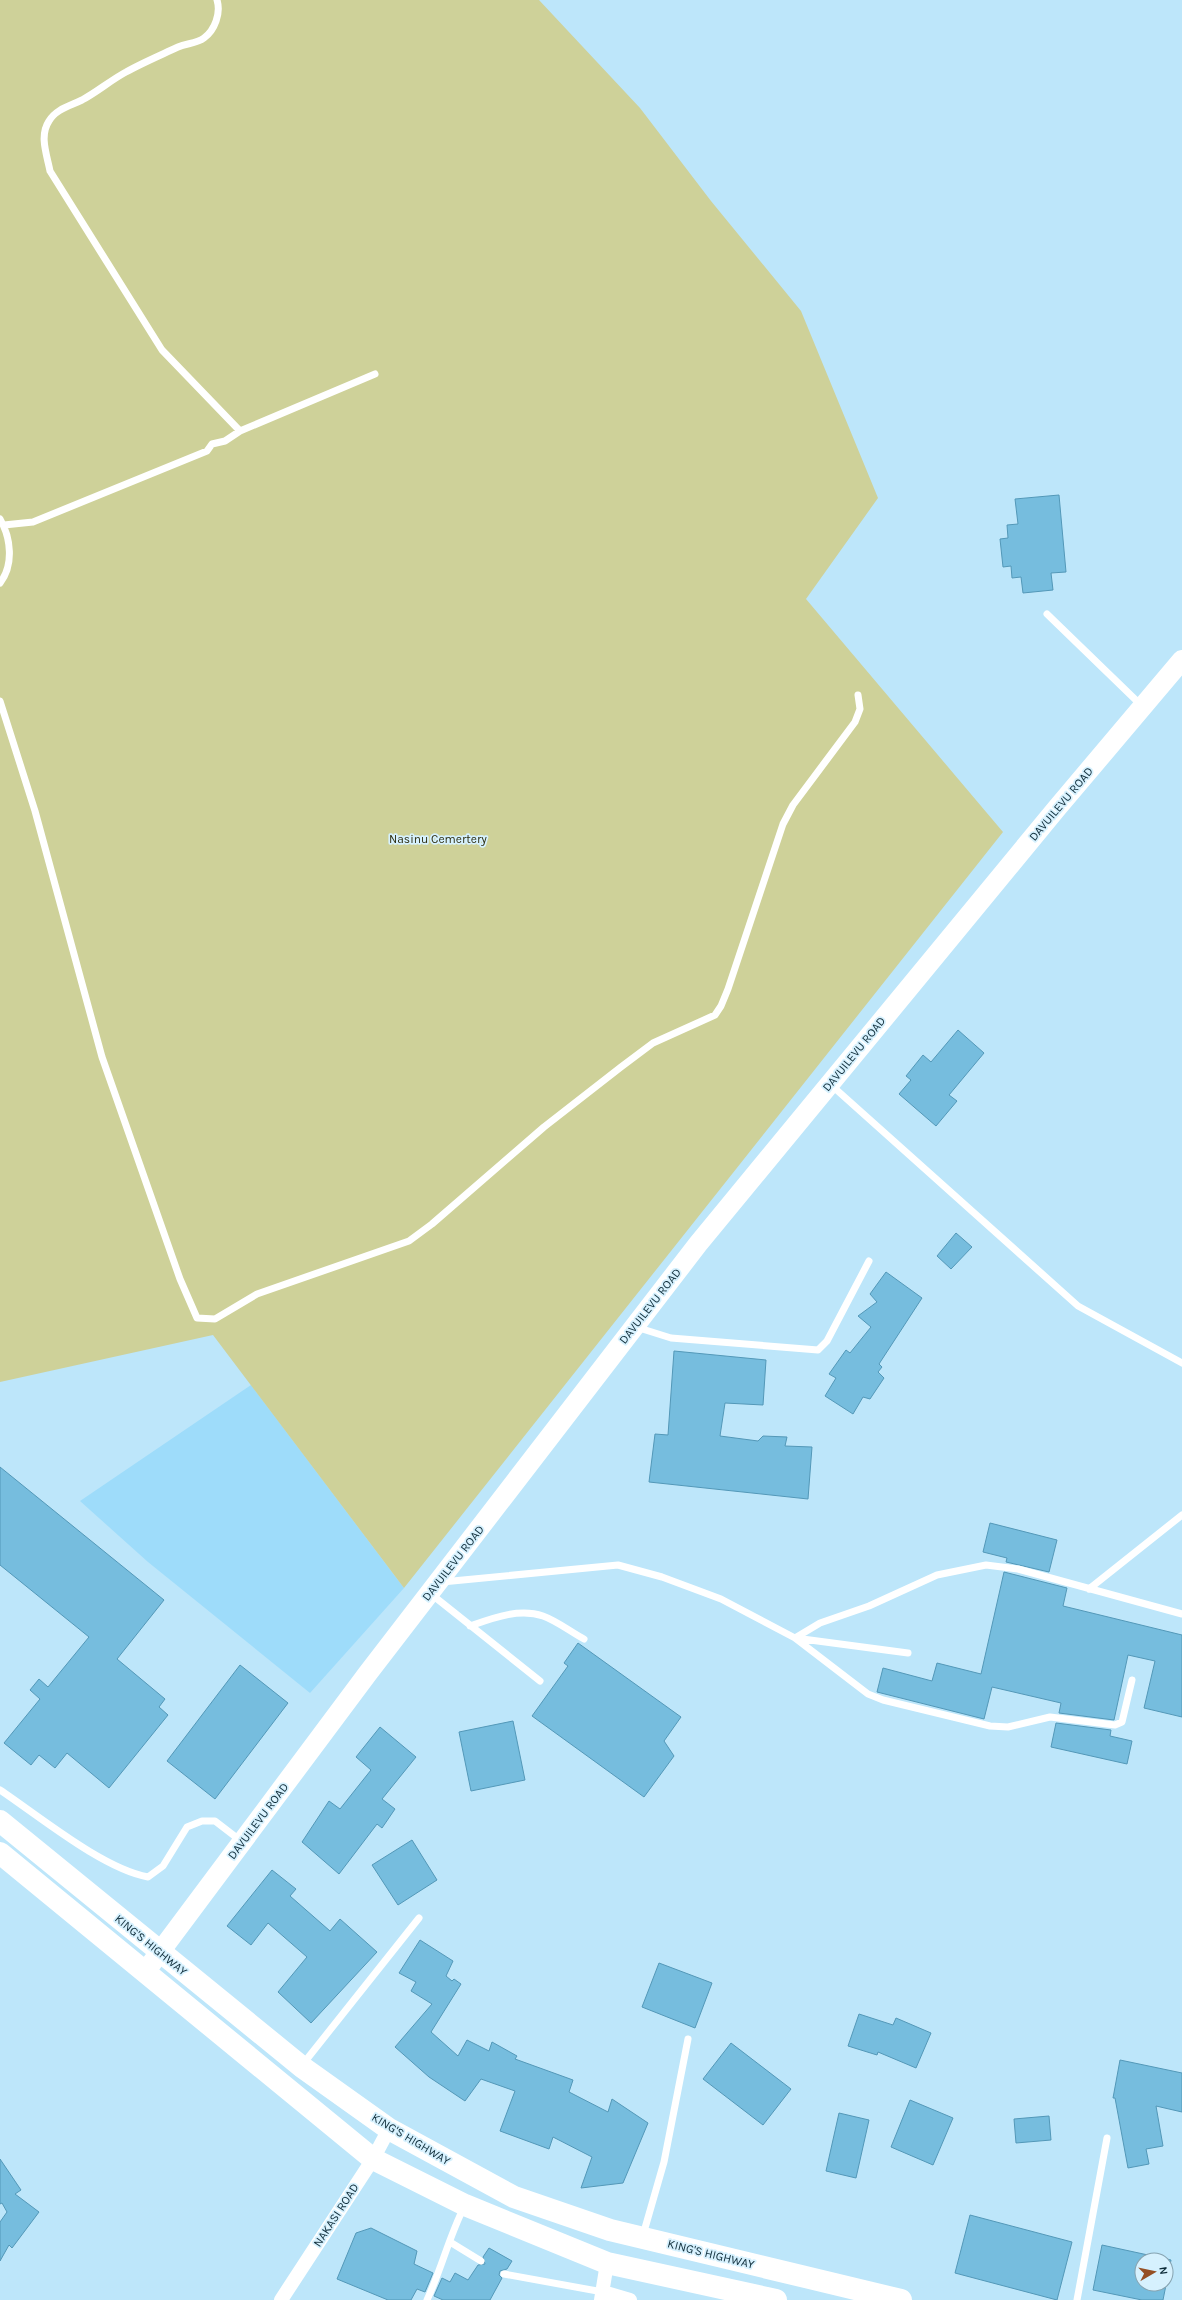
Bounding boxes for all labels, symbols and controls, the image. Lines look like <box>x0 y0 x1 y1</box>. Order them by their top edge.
street label: DAVUILEVU ROAD <box>1026 764 1096 844</box>
park label: Nasinu Cemertery <box>389 832 487 846</box>
street label: DAVUILEVU ROAD <box>820 1014 888 1094</box>
street label: DAVUILEVU ROAD <box>616 1265 684 1347</box>
street label: DAVUILEVU ROAD <box>419 1522 487 1604</box>
street label: DAVUILEVU ROAD <box>225 1780 291 1862</box>
street label: KING'S HIGHWAY <box>112 1912 190 1979</box>
street label: KING'S HIGHWAY <box>369 2110 453 2168</box>
street label: NAKASI ROAD <box>310 2181 362 2249</box>
street label: KING'S HIGHWAY <box>666 2236 756 2272</box>
north arrow <box>1134 2252 1174 2292</box>
text: N <box>1156 2266 1170 2275</box>

